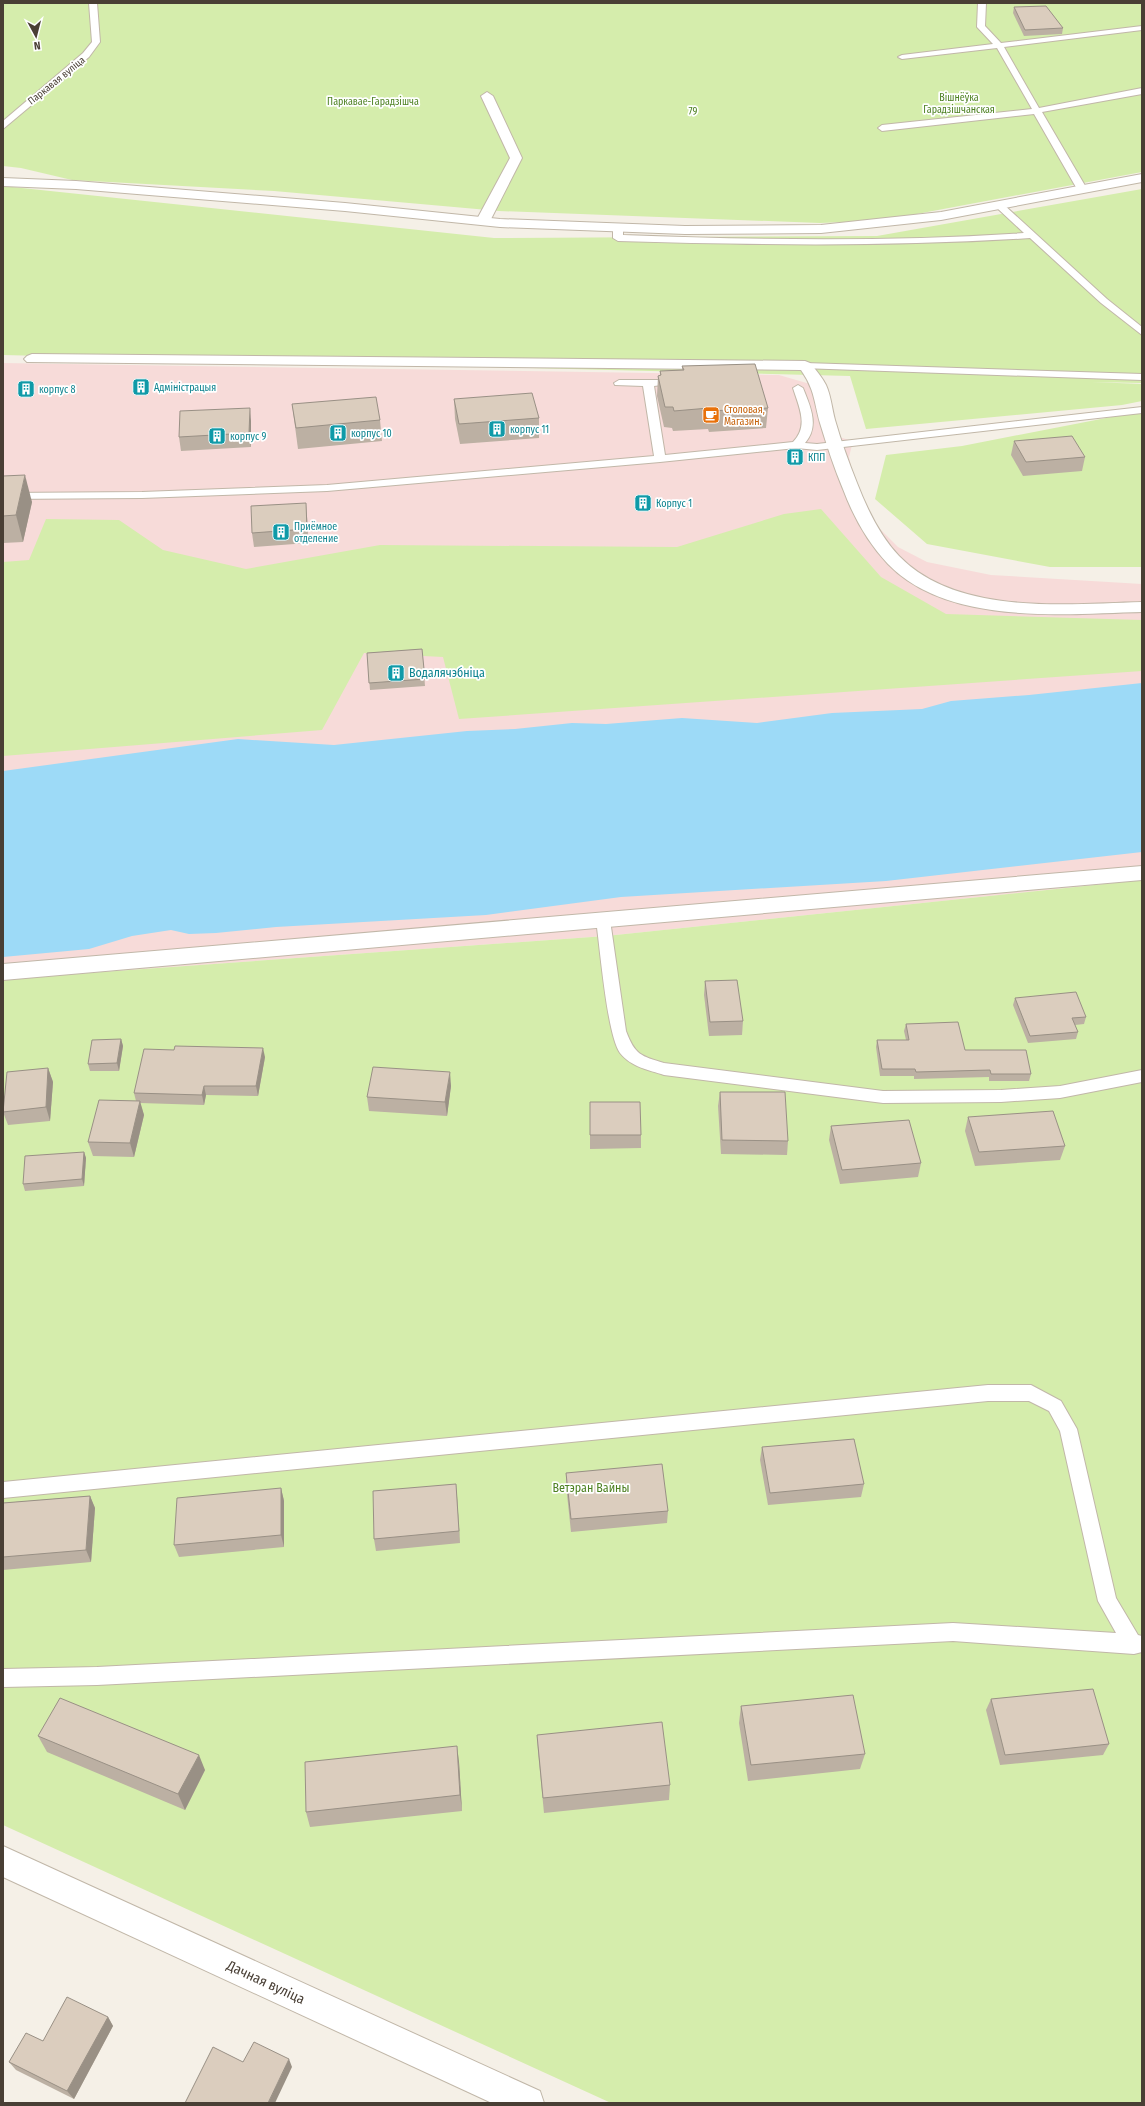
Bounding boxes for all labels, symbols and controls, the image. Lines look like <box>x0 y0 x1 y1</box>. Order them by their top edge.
north arrow <box>16 16 56 56</box>
text: N <box>33 39 41 52</box>
street label: Паркавая вуліца <box>25 53 88 107</box>
park label: Вішнёўка Гарадзішчанская <box>923 91 995 116</box>
park label: Паркавае-Гарадзішча <box>327 95 419 108</box>
park label: 79 <box>689 106 698 118</box>
building icon: Адміністрацыя <box>131 377 151 397</box>
building icon: корпус 8 <box>16 379 36 399</box>
place label: Адміністрацыя <box>154 381 216 394</box>
place label: корпус 8 <box>39 384 76 396</box>
place label: Столовая, Магазин. <box>724 404 765 428</box>
cafe icon: Столовая, Магазин. <box>701 405 721 425</box>
building icon: корпус 11 <box>487 419 507 439</box>
building icon: корпус 10 <box>328 423 348 443</box>
place label: корпус 11 <box>510 424 549 436</box>
building icon: корпус 9 <box>207 426 227 446</box>
place label: корпус 10 <box>351 428 392 440</box>
place label: корпус 9 <box>230 431 267 443</box>
building icon: КПП <box>785 447 805 467</box>
place label: КПП <box>808 452 825 464</box>
building icon: Корпус 1 <box>633 493 653 513</box>
place label: Корпус 1 <box>656 498 692 510</box>
place label: Приёмное отделение <box>294 521 338 545</box>
building icon: Приёмное отделение <box>271 522 291 542</box>
building icon: Водалячэбніца <box>386 663 406 683</box>
place label: Водалячэбніца <box>409 666 485 680</box>
park label: Ветэран Вайны <box>553 1481 630 1495</box>
street label: Дачная вуліца <box>223 1957 308 2008</box>

